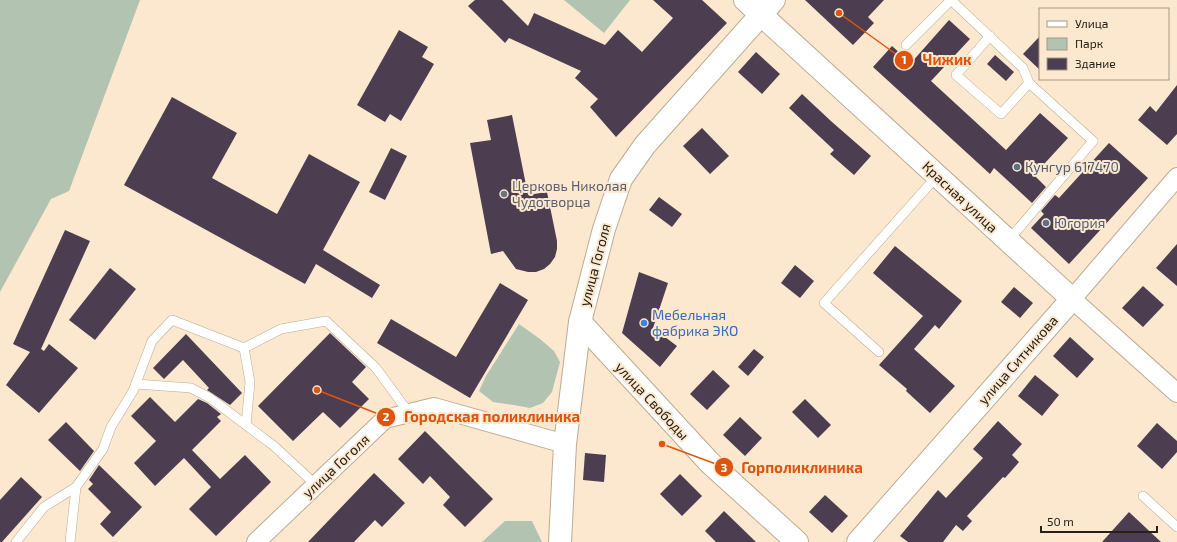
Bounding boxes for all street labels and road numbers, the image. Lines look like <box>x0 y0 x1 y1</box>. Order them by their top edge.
street label: Красная улица <box>919 157 1002 236</box>
street label: улица Гоголя <box>575 222 614 308</box>
street label: улица Ситникова <box>974 312 1061 408</box>
street label: улица Свободы <box>612 358 693 443</box>
street label: улица Гоголя <box>299 430 373 501</box>

